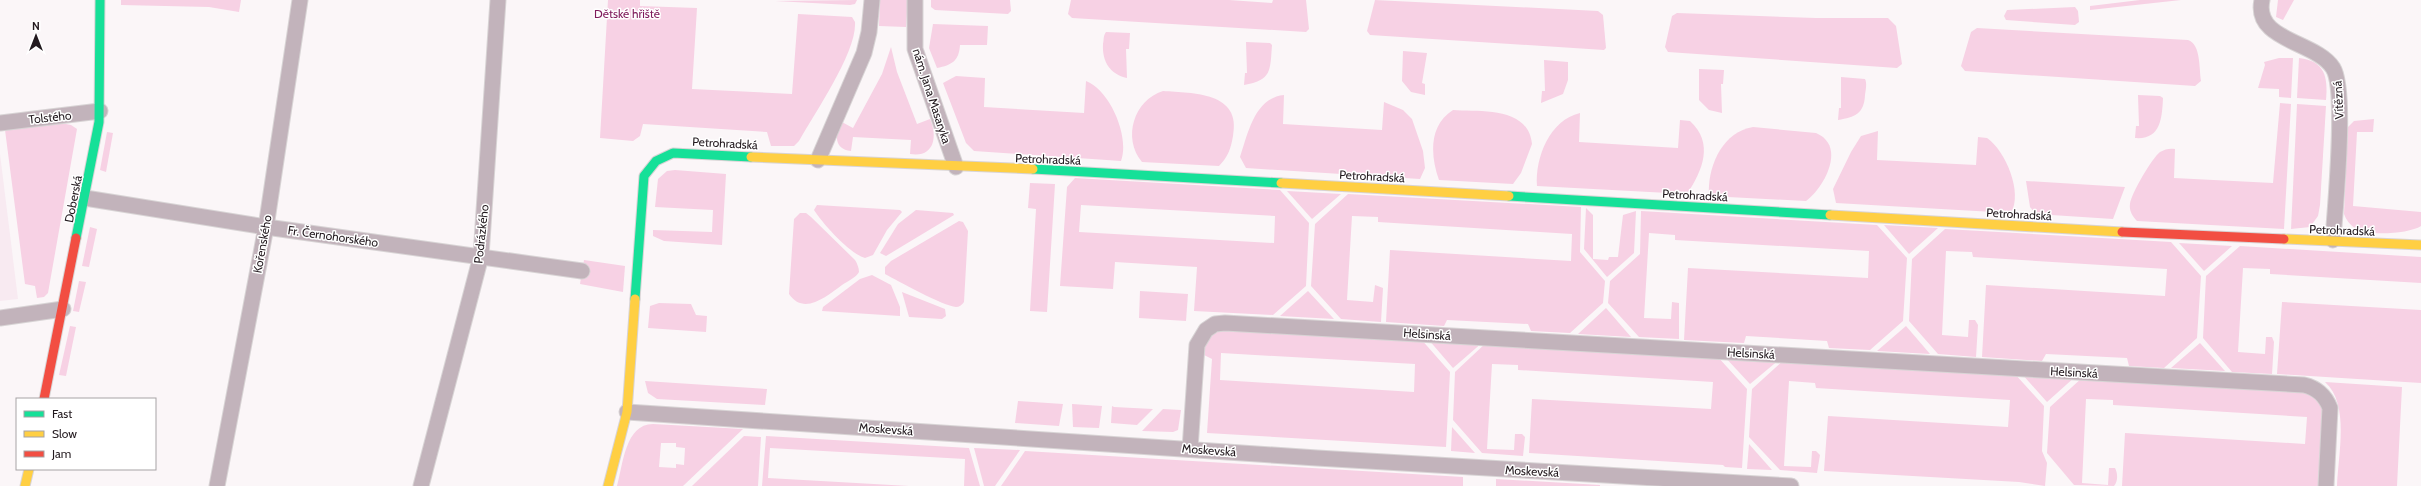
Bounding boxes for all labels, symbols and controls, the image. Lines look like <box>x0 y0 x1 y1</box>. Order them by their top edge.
park label: Dětské hřiště <box>594 6 660 21</box>
north arrow <box>16 16 56 56</box>
text: N <box>32 19 40 33</box>
street label: nám. Jana Masaryka <box>910 47 955 146</box>
street label: Vítězná <box>2329 80 2347 120</box>
street label: Tolstého <box>28 107 73 127</box>
street label: Petrohradská <box>692 134 758 152</box>
street label: Petrohradská <box>1015 150 1081 168</box>
street label: Petrohradská <box>1339 167 1405 185</box>
street label: Doberská <box>61 174 85 224</box>
street label: Petrohradská <box>1662 186 1728 204</box>
street label: Podrázkého <box>470 203 492 264</box>
street label: Petrohradská <box>1986 205 2052 223</box>
street label: Kořenského <box>249 213 275 274</box>
street label: Petrohradská <box>2309 221 2375 239</box>
street label: Fr. Černohorského <box>287 222 380 250</box>
street label: Helsinská <box>1403 325 1451 343</box>
street label: Helsinská <box>1727 344 1775 362</box>
street label: Helsinská <box>2050 363 2098 381</box>
legend <box>16 398 156 470</box>
text: Fast <box>52 406 72 421</box>
street label: Moskevská <box>858 420 914 438</box>
text: Slow <box>52 426 77 441</box>
street label: Moskevská <box>1181 441 1237 459</box>
text: Jam <box>51 446 71 461</box>
street label: Moskevská <box>1505 462 1560 480</box>

